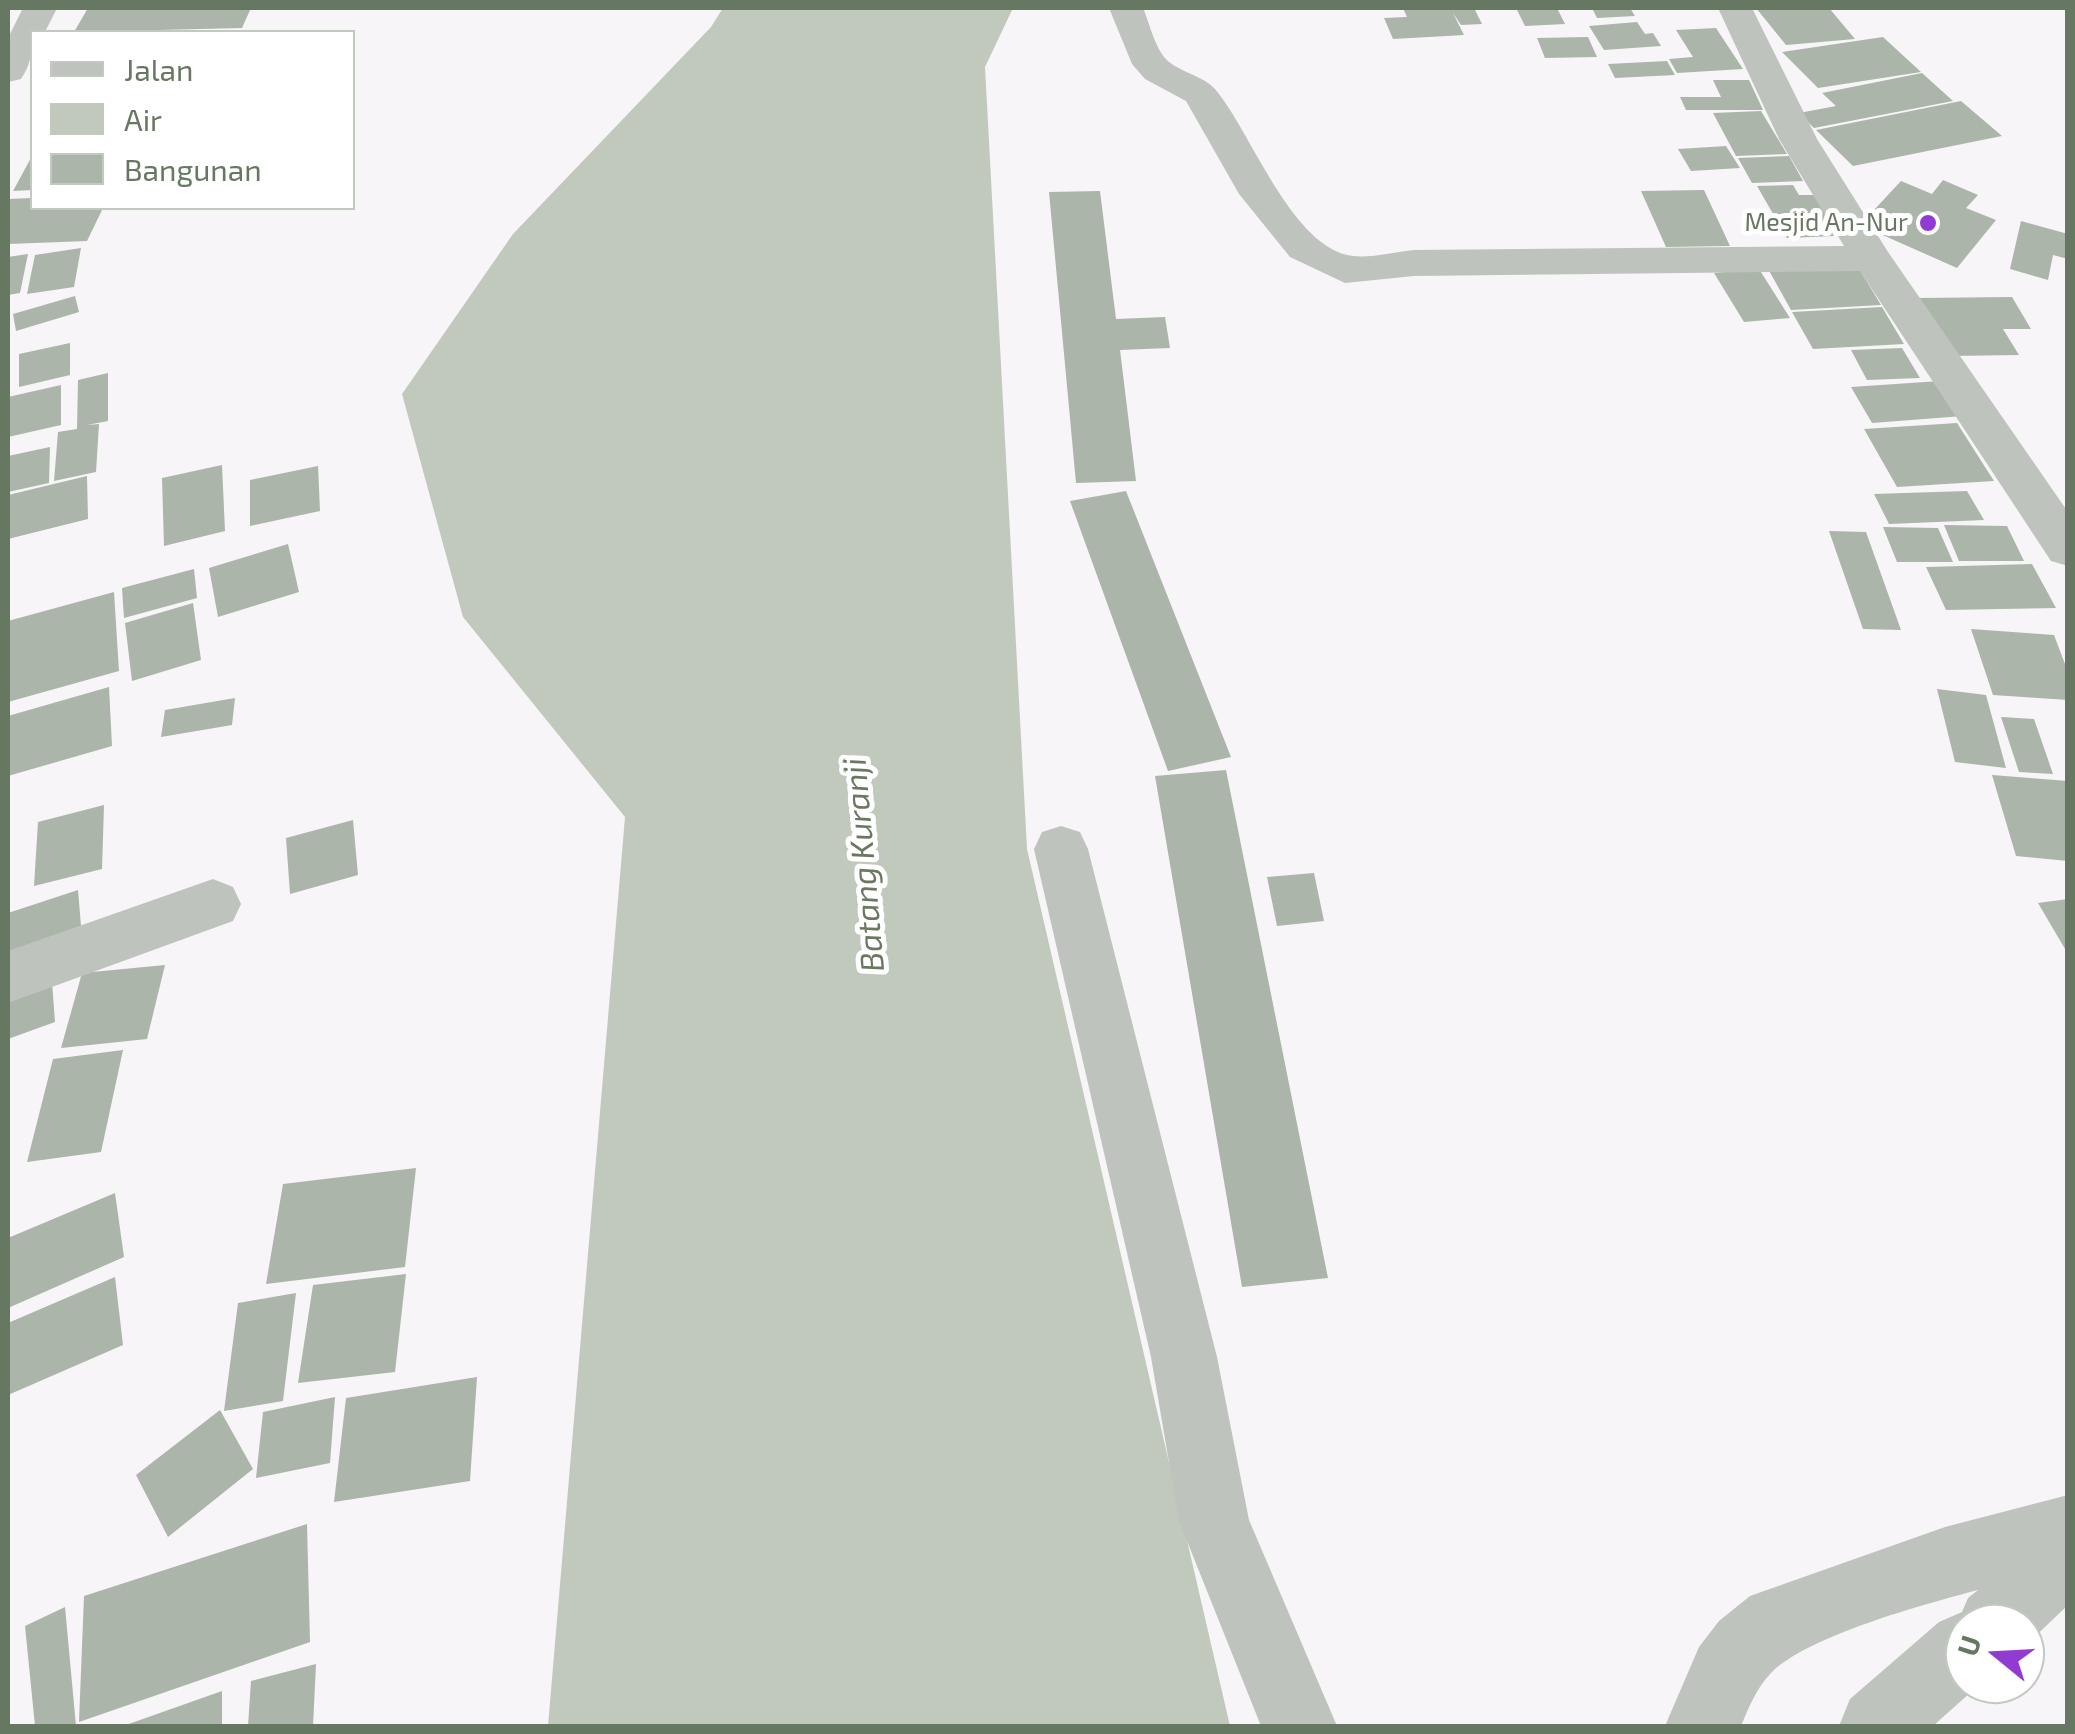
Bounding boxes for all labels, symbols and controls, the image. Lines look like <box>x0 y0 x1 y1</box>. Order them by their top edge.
legend <box>30 30 355 210</box>
text: Jalan <box>124 51 193 87</box>
text: Air <box>124 101 162 137</box>
text: Bangunan <box>124 151 262 187</box>
place label: Mesjid An-Nur <box>1744 208 1908 238</box>
marker: Mesjid An-Nur <box>1917 212 1939 234</box>
water label: Batang Kuranji <box>836 757 892 973</box>
north arrow <box>1945 1604 2045 1704</box>
text: U <box>1949 1631 1988 1660</box>

